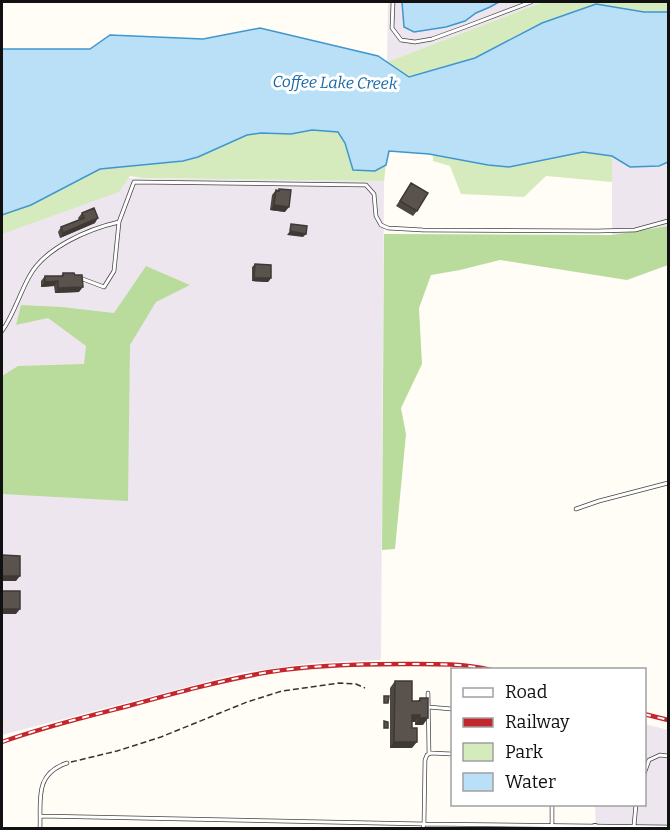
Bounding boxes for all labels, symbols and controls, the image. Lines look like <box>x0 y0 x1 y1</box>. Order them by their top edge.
water label: Coffee Lake Creek <box>272 72 398 93</box>
legend <box>451 668 646 806</box>
text: Road <box>505 681 548 703</box>
text: Railway <box>505 711 570 733</box>
text: Park <box>505 741 544 763</box>
text: Water <box>505 771 556 793</box>

